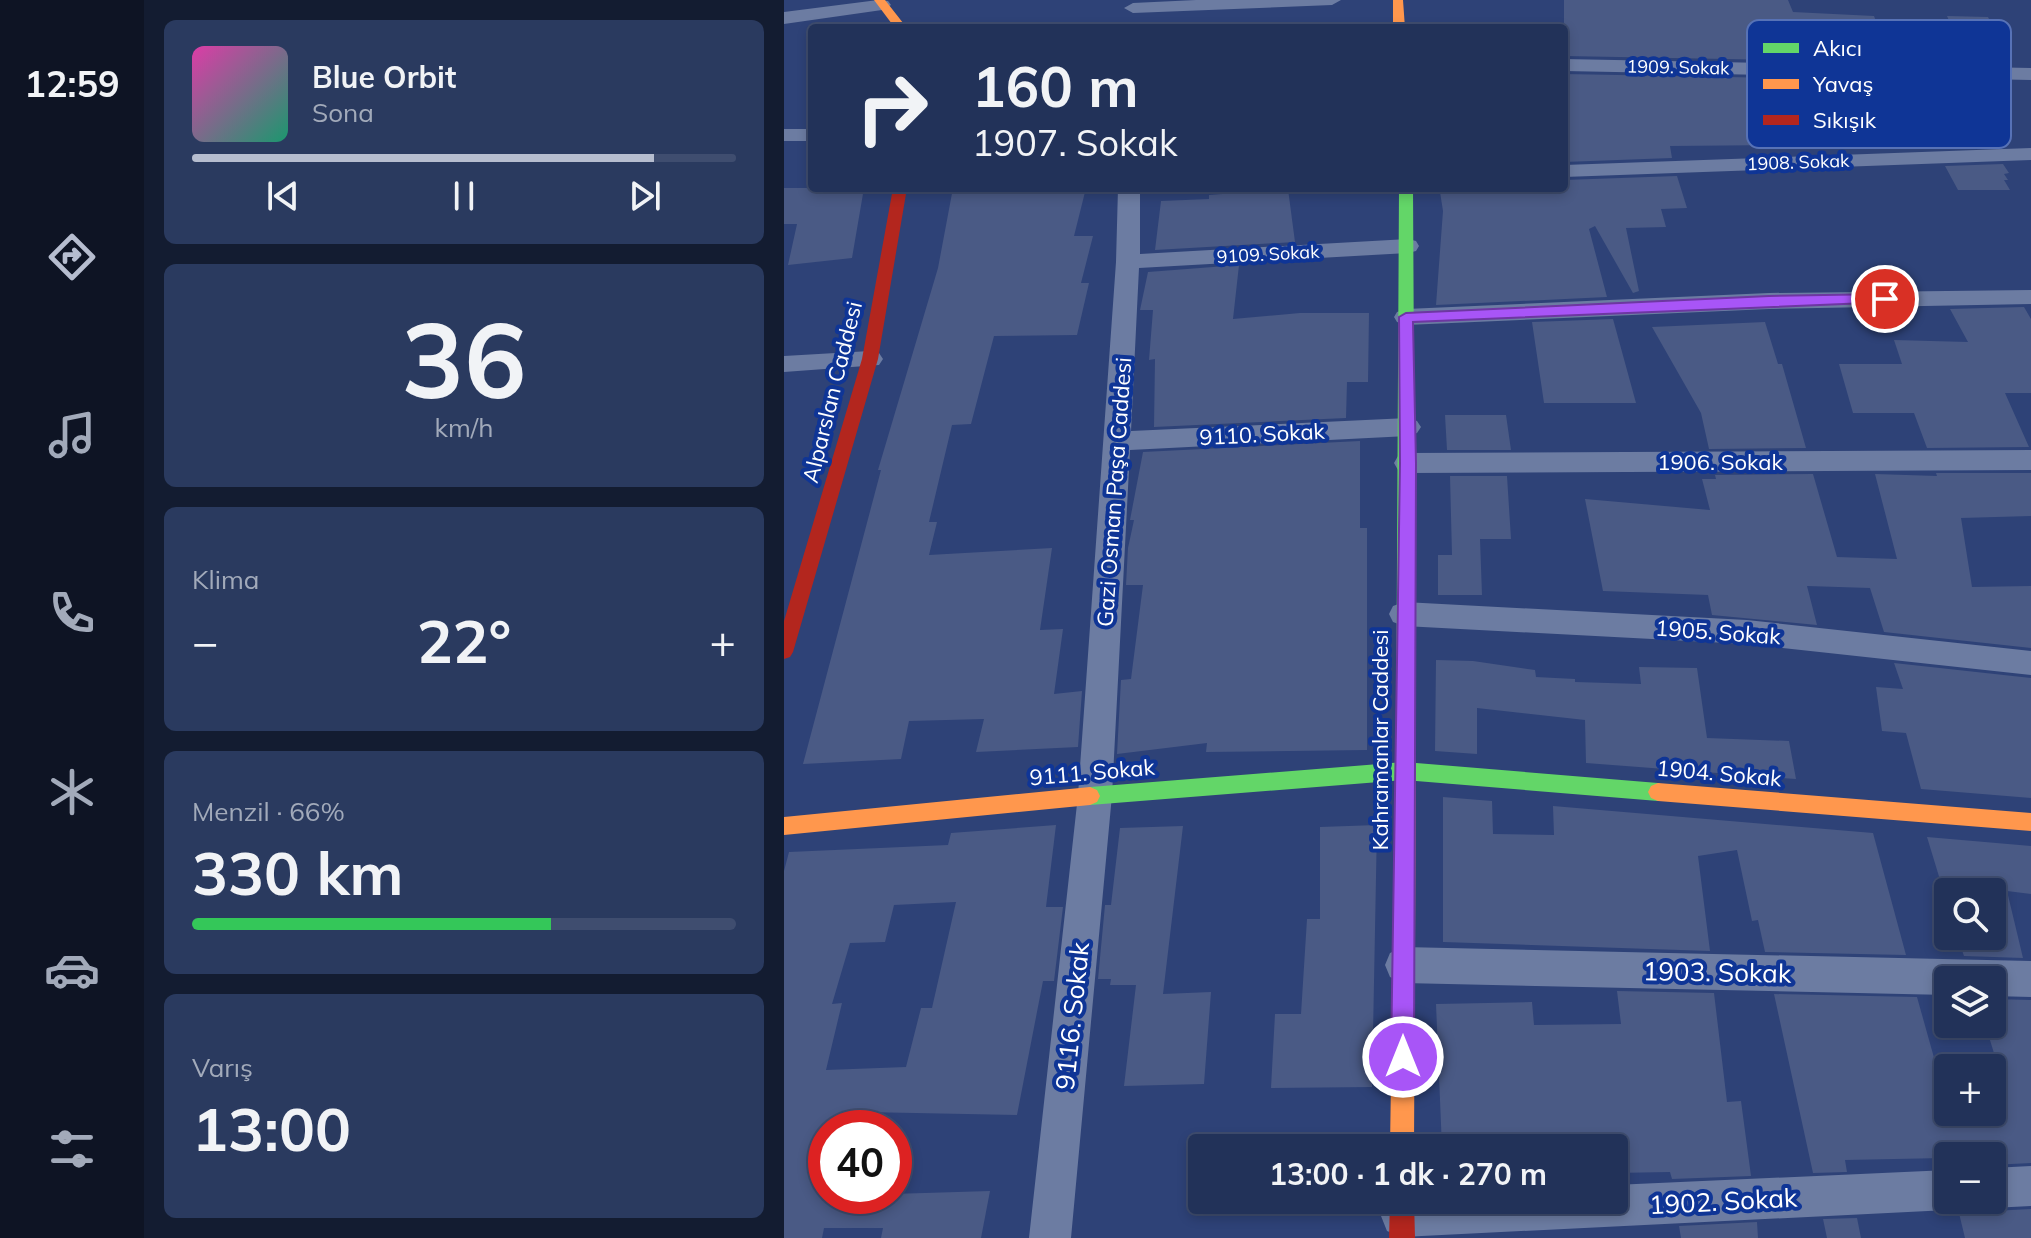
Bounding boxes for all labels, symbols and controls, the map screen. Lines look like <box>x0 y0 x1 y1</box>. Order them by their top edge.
legend <box>1747 20 2011 148</box>
text: Akıcı <box>1813 34 1862 62</box>
text: 160 m <box>972 51 1139 121</box>
street label: 1909. Sokak <box>1626 55 1730 79</box>
icon: right <box>840 56 944 160</box>
text: Blue Orbit <box>312 58 456 96</box>
text: 12:59 <box>24 61 120 106</box>
text: Yavaş <box>1812 70 1873 98</box>
text: Sona <box>312 96 374 129</box>
text: Sıkışık <box>1813 106 1877 134</box>
text: 1907. Sokak <box>972 120 1178 165</box>
street label: 1908. Sokak <box>1746 149 1850 175</box>
icon: previous <box>261 174 305 218</box>
icon: pause <box>442 174 486 218</box>
icon: next <box>623 174 667 218</box>
icon: directions <box>44 229 100 285</box>
street label: 9109. Sokak <box>1216 240 1321 268</box>
pin <box>1851 265 1919 333</box>
icon: arrive <box>1863 277 1907 321</box>
text: 36 <box>402 293 526 424</box>
street label: Alparslan Caddesi <box>796 298 868 486</box>
street label: Gazi Osman Paşa Caddesi <box>1091 356 1137 628</box>
icon: music <box>44 407 100 463</box>
text: km/h <box>435 411 493 444</box>
street label: 9110. Sokak <box>1199 417 1326 451</box>
street label: 1906. Sokak <box>1657 448 1783 476</box>
text: Klima <box>192 563 259 596</box>
icon: phone <box>44 585 100 641</box>
text: 22° <box>417 603 511 678</box>
text: − <box>192 614 218 669</box>
text: + <box>710 614 736 669</box>
street label: 1905. Sokak <box>1654 614 1782 650</box>
street label: Kahramanlar Caddesi <box>1366 629 1394 851</box>
street label: 9111. Sokak <box>1028 753 1156 791</box>
street label: 1904. Sokak <box>1655 754 1783 792</box>
icon: climate <box>44 764 100 820</box>
text: Menzil · 66% <box>192 795 345 828</box>
text: 330 km <box>192 835 404 910</box>
map controls <box>1934 878 2006 1214</box>
button: search <box>1934 878 2006 950</box>
street label: 9116. Sokak <box>1048 940 1096 1092</box>
icon: car <box>44 942 100 998</box>
street label: 1903. Sokak <box>1643 954 1792 990</box>
button: layers <box>1934 966 2006 1038</box>
position arrow <box>1361 1015 1445 1099</box>
text: Varış <box>192 1051 253 1084</box>
button: + <box>1934 1054 2006 1126</box>
text: 13:00 <box>192 1091 351 1166</box>
speed limit sign: 40 <box>808 1110 912 1214</box>
icon: filters <box>44 1121 100 1177</box>
button: − <box>1934 1142 2006 1214</box>
text: 13:00 · 1 dk · 270 m <box>1269 1155 1547 1193</box>
street label: 1902. Sokak <box>1648 1181 1799 1221</box>

